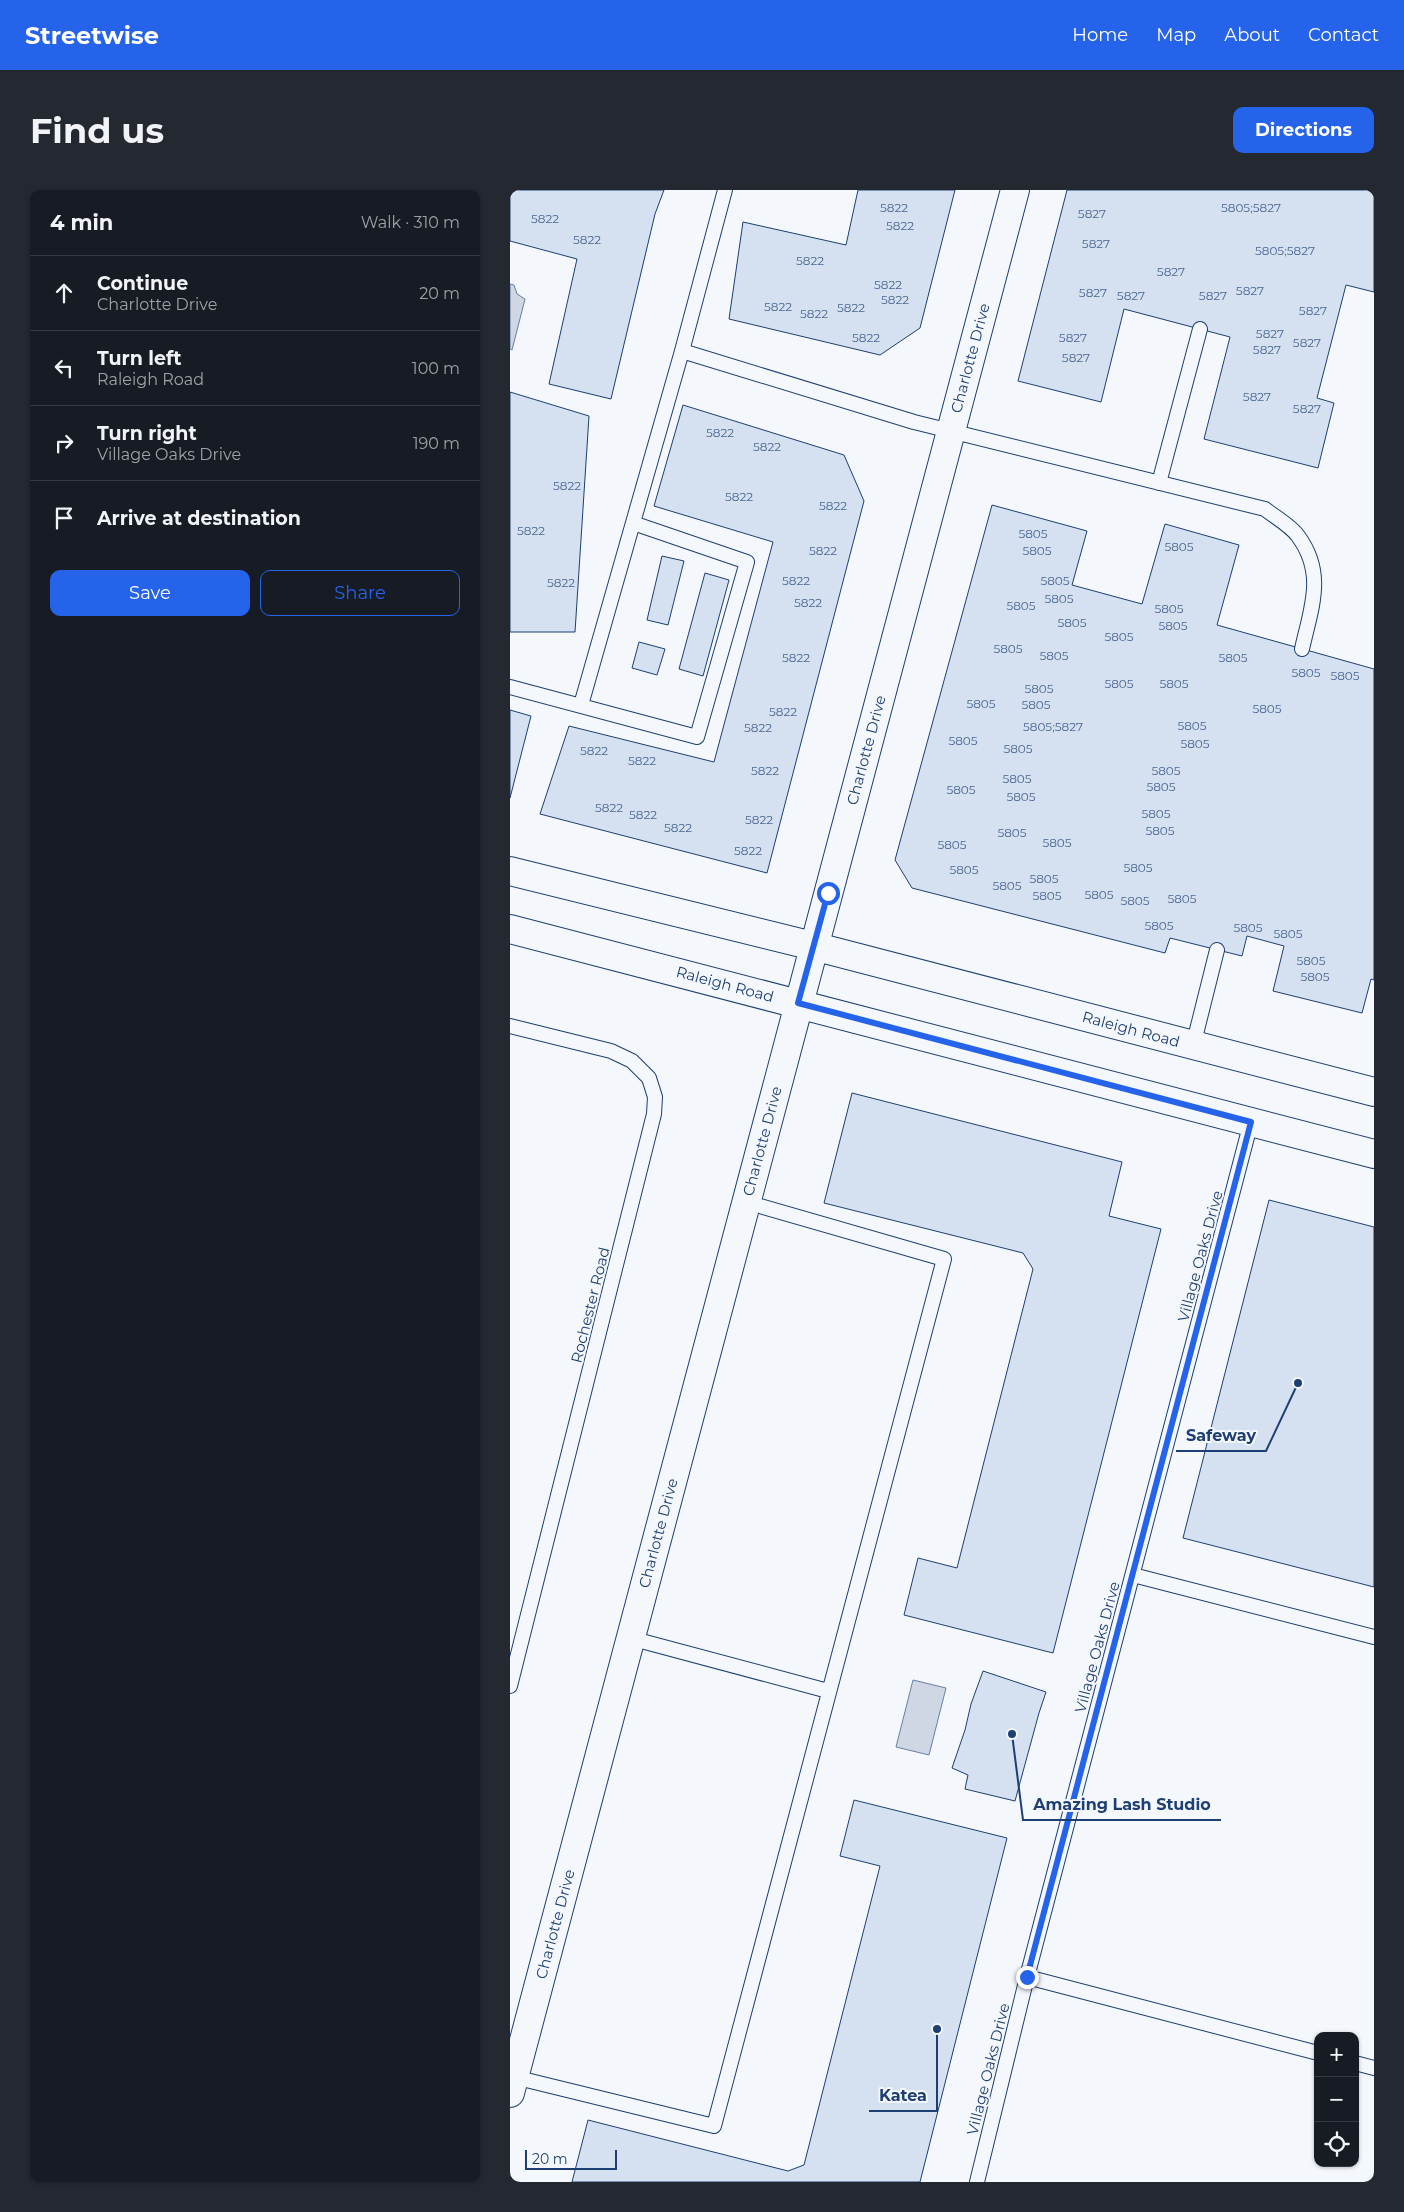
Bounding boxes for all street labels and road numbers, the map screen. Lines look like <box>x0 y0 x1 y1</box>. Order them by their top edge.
street label: Charlotte Drive <box>946 301 994 415</box>
street label: Charlotte Drive <box>842 693 890 807</box>
street label: Raleigh Road <box>674 962 776 1006</box>
street label: Raleigh Road <box>1080 1007 1182 1051</box>
street label: Charlotte Drive <box>738 1084 786 1198</box>
street label: Village Oaks Drive <box>1173 1188 1227 1324</box>
street label: Rochester Road <box>566 1245 614 1365</box>
street label: Charlotte Drive <box>634 1476 682 1590</box>
street label: Village Oaks Drive <box>1070 1579 1124 1715</box>
street label: Charlotte Drive <box>531 1867 579 1981</box>
street label: Village Oaks Drive <box>962 2001 1014 2137</box>

